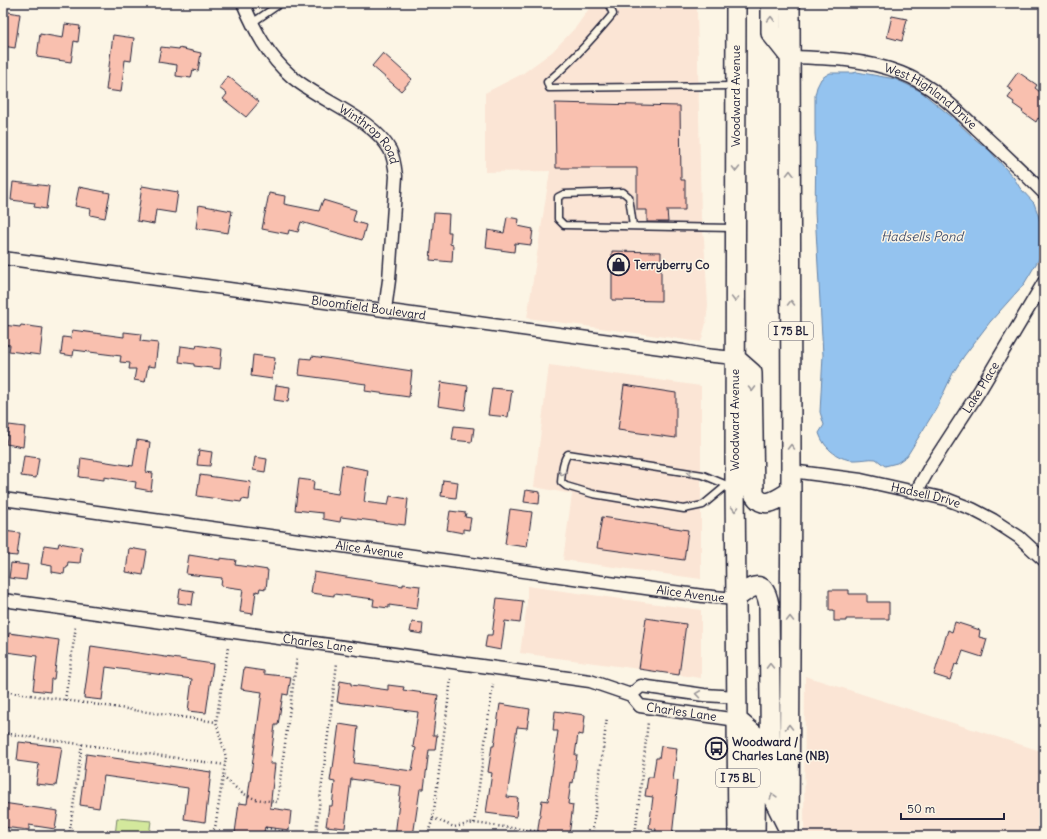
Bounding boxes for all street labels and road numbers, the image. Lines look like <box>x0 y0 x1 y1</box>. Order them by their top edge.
street label: Woodward Avenue <box>728 45 743 147</box>
street label: West Highland Drive <box>883 60 980 132</box>
street label: Winthrop Road <box>337 101 402 165</box>
street label: Bloomfield Boulevard <box>310 292 427 323</box>
road number: I 75 BL <box>769 322 813 340</box>
street label: Lake Place <box>959 359 1002 416</box>
street label: Woodward Avenue <box>727 369 742 471</box>
street label: Hadsell Drive <box>890 479 963 511</box>
street label: Alice Avenue <box>335 537 405 561</box>
street label: Alice Avenue <box>655 582 725 605</box>
street label: Charles Lane <box>282 631 354 655</box>
street label: Charles Lane <box>645 699 718 724</box>
road number: I 75 BL <box>716 769 760 787</box>

